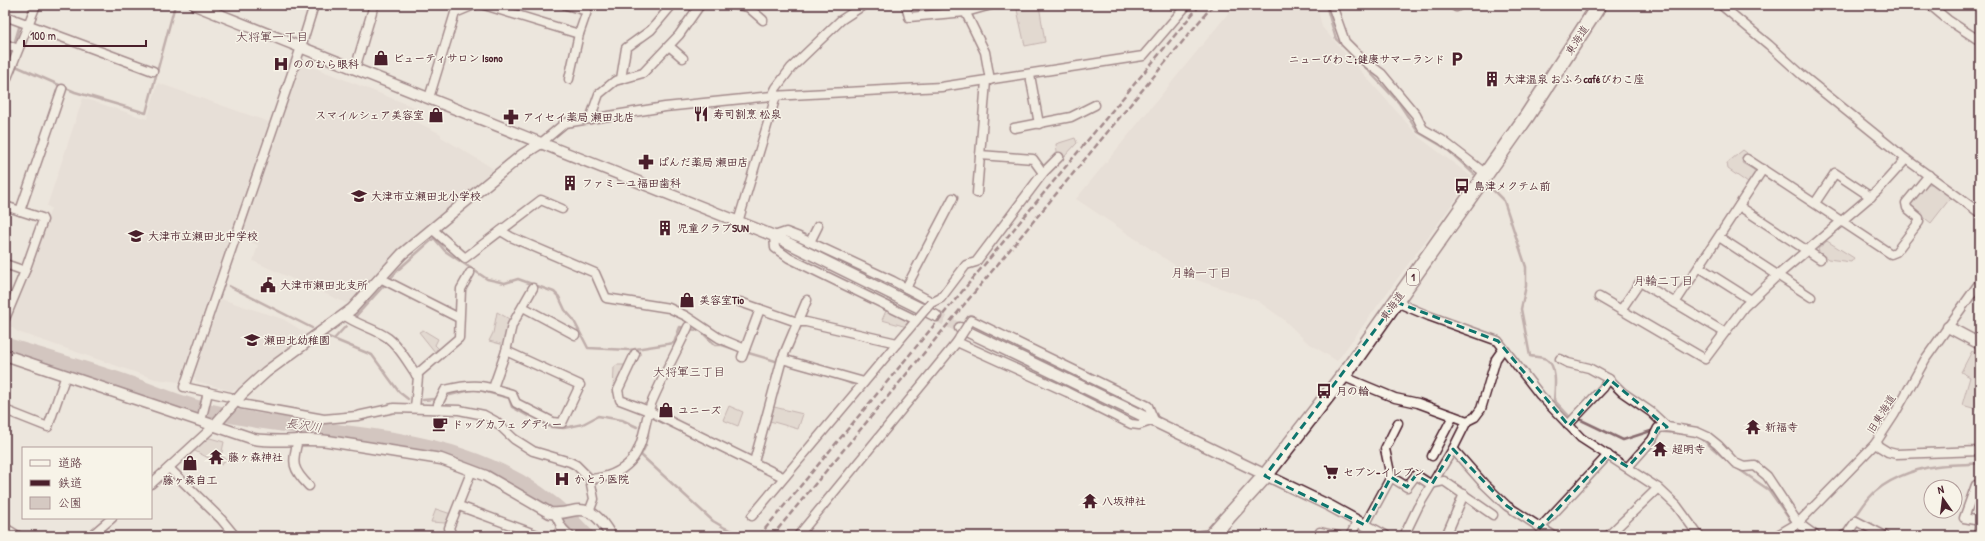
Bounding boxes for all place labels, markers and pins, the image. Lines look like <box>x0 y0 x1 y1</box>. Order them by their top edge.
shop icon: ビューティサロン Isono <box>372 49 390 67</box>
parking icon: ニューびわこ;健康サマーランド <box>1448 50 1466 68</box>
place label: ビューティサロン Isono <box>393 51 503 65</box>
place label: ニューびわこ;健康サマーランド <box>1289 52 1445 66</box>
hospital icon: ののむら眼科 <box>272 55 290 73</box>
place label: ののむら眼科 <box>293 57 359 71</box>
building icon: 大津温泉 おふろcaféびわこ座 <box>1483 70 1501 88</box>
place label: 大津温泉 おふろcaféびわこ座 <box>1504 72 1644 86</box>
restaurant icon: 寿司割烹 松泉 <box>692 105 710 123</box>
shop icon: スマイルシェア美容室 <box>427 106 445 124</box>
place label: 寿司割烹 松泉 <box>713 107 782 121</box>
place label: スマイルシェア美容室 <box>315 108 424 122</box>
pharmacy icon: アイセイ薬局 瀬田北店 <box>502 108 520 126</box>
place label: アイセイ薬局 瀬田北店 <box>523 110 635 124</box>
pharmacy icon: ぱんだ薬局 瀬田店 <box>637 153 655 171</box>
place label: ぱんだ薬局 瀬田店 <box>658 155 749 169</box>
building icon: ファミーユ福田歯科 <box>561 174 579 192</box>
place label: ファミーユ福田歯科 <box>582 176 681 190</box>
bus stop icon: 島津メクテム前 <box>1453 177 1471 195</box>
place label: 島津メクテム前 <box>1474 179 1550 193</box>
school or university icon: 大津市立瀬田北小学校 <box>350 187 368 205</box>
place label: 大津市立瀬田北小学校 <box>371 189 481 203</box>
building icon: 児童クラブSUN <box>656 219 674 237</box>
place label: 児童クラブSUN <box>677 221 749 235</box>
school or university icon: 大津市立瀬田北中学校 <box>127 227 145 245</box>
place label: 大津市立瀬田北中学校 <box>148 229 258 243</box>
public building icon: 大津市瀬田北支所 <box>259 276 277 294</box>
place label: 大津市瀬田北支所 <box>280 278 368 292</box>
shop icon: 美容室Tio <box>678 291 696 309</box>
place label: 美容室Tio <box>699 293 745 307</box>
school or university icon: 瀬田北幼稚園 <box>243 331 261 349</box>
place label: 瀬田北幼稚園 <box>264 333 330 347</box>
bus stop icon: 月の輪 <box>1315 382 1333 400</box>
place label: 月の輪 <box>1336 384 1369 398</box>
shop icon: ユニーズ <box>657 401 675 419</box>
place label: ユニーズ <box>678 403 721 417</box>
cafe icon: ドッグカフェ ダディー <box>431 415 449 433</box>
place label: ドッグカフェ ダディー <box>452 417 562 431</box>
temple icon: 新福寺 <box>1744 418 1762 436</box>
place label: 新福寺 <box>1765 420 1798 434</box>
temple icon: 超明寺 <box>1651 440 1669 458</box>
place label: 超明寺 <box>1672 442 1705 456</box>
temple icon: 藤ヶ森神社 <box>207 448 225 466</box>
place label: 藤ヶ森神社 <box>228 450 283 464</box>
shop icon: 藤ヶ森自工 <box>181 454 199 472</box>
supermarket icon: セブン-イレブン <box>1322 463 1340 481</box>
place label: セブン-イレブン <box>1343 465 1424 479</box>
hospital icon: かとう医院 <box>553 470 571 488</box>
place label: かとう医院 <box>574 472 629 486</box>
place label: 藤ヶ森自工 <box>163 473 218 487</box>
temple icon: 八坂神社 <box>1081 492 1099 510</box>
place label: 八坂神社 <box>1102 494 1146 508</box>

